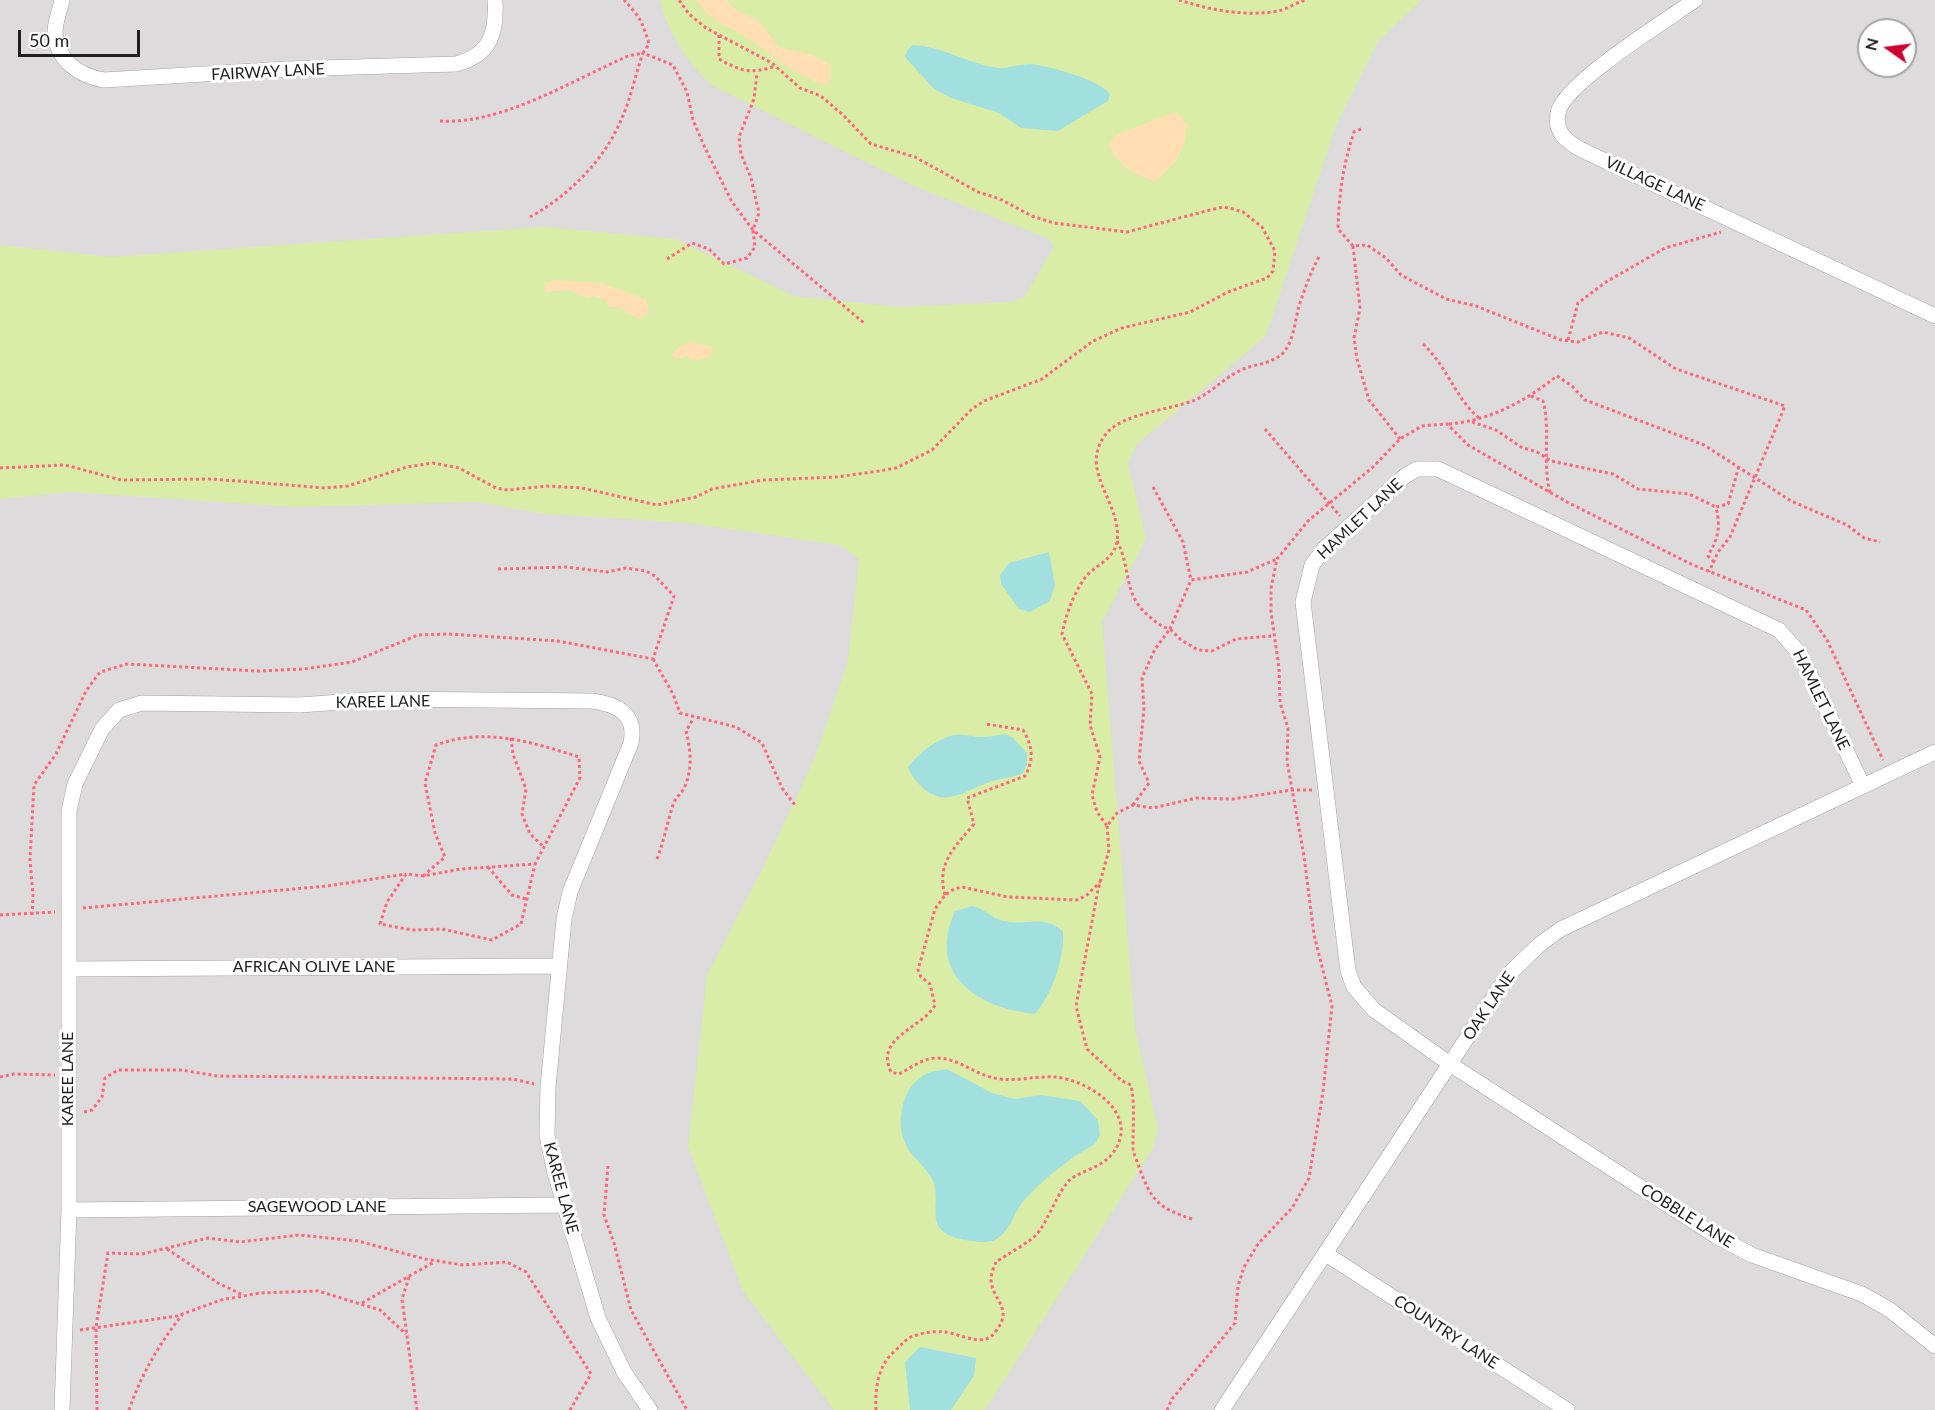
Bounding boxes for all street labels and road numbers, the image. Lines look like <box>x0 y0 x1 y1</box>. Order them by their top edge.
street label: FAIRWAY LANE <box>211 59 325 85</box>
street label: VILLAGE LANE <box>1602 153 1708 215</box>
street label: HAMLET LANE <box>1313 475 1407 563</box>
street label: HAMLET LANE <box>1788 647 1854 753</box>
street label: KAREE LANE <box>336 692 430 712</box>
street label: AFRICAN OLIVE LANE <box>233 957 395 977</box>
street label: OAK LANE <box>1459 968 1519 1044</box>
street label: KAREE LANE <box>58 1032 78 1126</box>
street label: KAREE LANE <box>539 1140 583 1236</box>
street label: COBBLE LANE <box>1637 1180 1737 1252</box>
street label: SAGEWOOD LANE <box>248 1197 386 1217</box>
street label: COUNTRY LANE <box>1390 1291 1502 1373</box>

